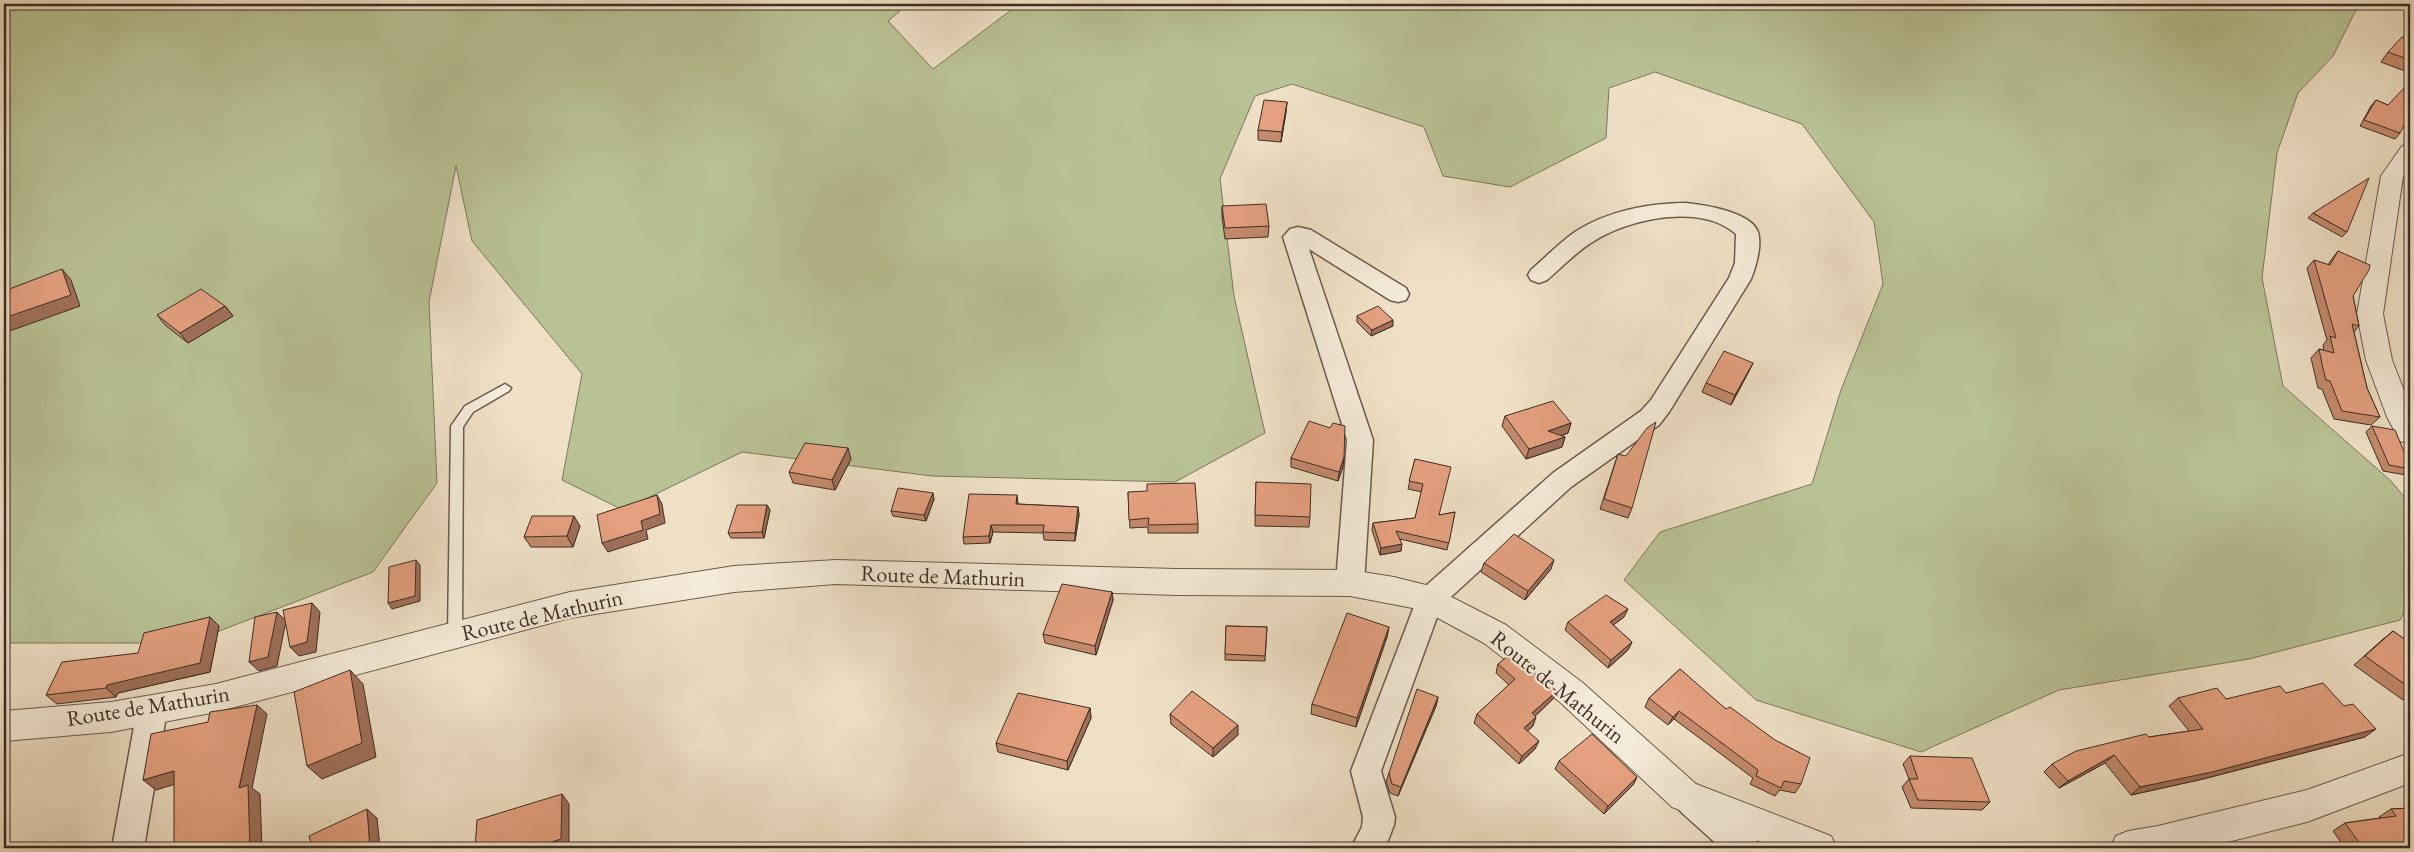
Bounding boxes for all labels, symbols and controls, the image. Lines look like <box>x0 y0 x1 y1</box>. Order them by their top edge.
street label: Route de Mathurin <box>860 559 1026 593</box>
street label: Route de Mathurin <box>459 582 626 648</box>
street label: Route de Mathurin <box>1485 624 1631 750</box>
street label: Route de Mathurin <box>64 679 232 733</box>

